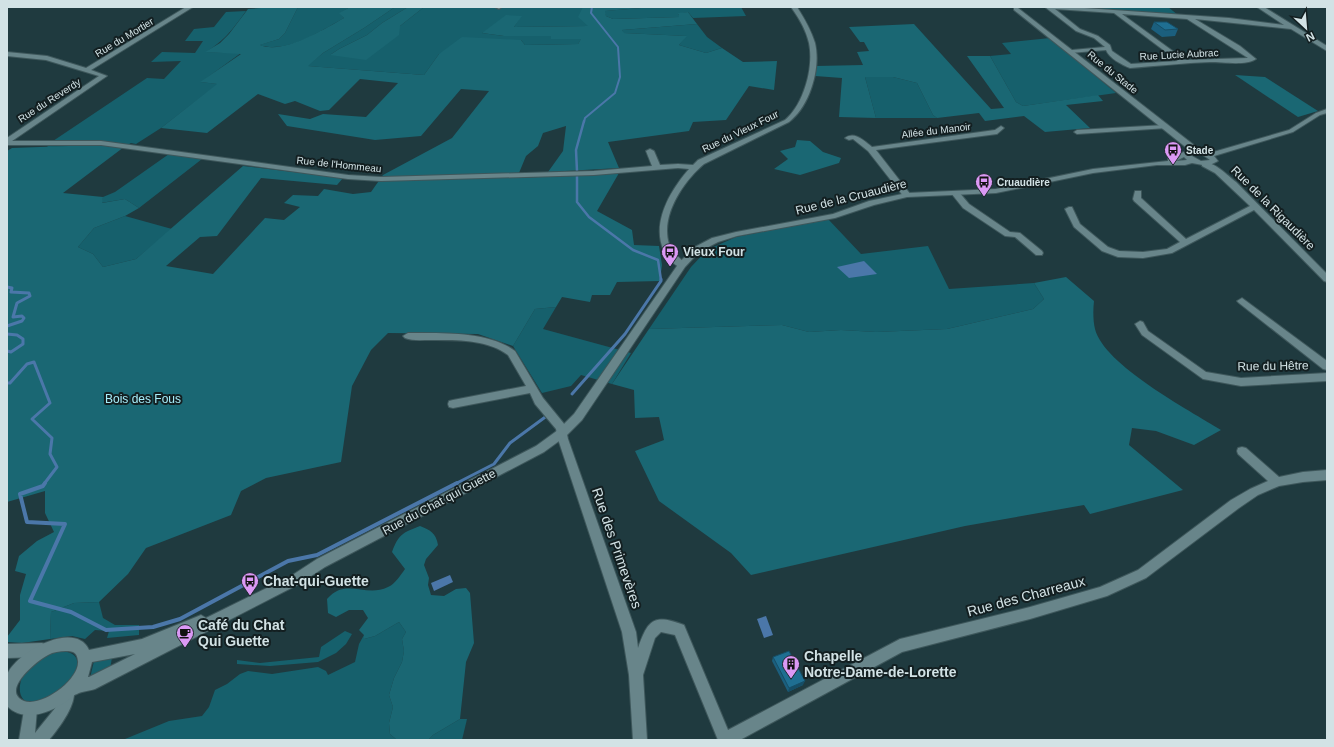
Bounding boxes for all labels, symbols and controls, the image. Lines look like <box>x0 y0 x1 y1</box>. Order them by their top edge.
north arrow <box>1286 8 1326 48</box>
street label: Rue du Mortier <box>93 15 156 59</box>
text: N <box>1304 30 1317 44</box>
street label: Rue Lucie Aubrac <box>1139 47 1219 62</box>
street label: Rue du Stade <box>1085 49 1140 96</box>
street label: Rue du Reverdy <box>16 76 83 125</box>
street label: Rue du Vieux Four <box>700 108 781 155</box>
street label: Allée du Manoir <box>901 121 972 140</box>
bus stop icon: Stade <box>1163 140 1183 165</box>
place label: Stade <box>1186 145 1214 156</box>
street label: Rue de l'Hommeau <box>296 155 382 174</box>
street label: Rue de la Rigaudière <box>1228 163 1318 253</box>
bus stop icon: Cruaudière <box>974 172 994 197</box>
street label: Rue de la Cruaudière <box>794 176 908 218</box>
place label: Cruaudière <box>997 177 1050 188</box>
bus stop icon: Vieux Four <box>660 242 680 267</box>
place label: Vieux Four <box>683 245 745 259</box>
street label: Rue du Hêtre <box>1237 358 1309 374</box>
park label: Bois des Fous <box>105 392 181 406</box>
street label: Rue du Chat qui Guette <box>380 466 498 538</box>
street label: Rue des Primevères <box>589 485 645 611</box>
bus stop icon: Chat-qui-Guette <box>240 571 260 596</box>
place label: Chat-qui-Guette <box>263 573 369 589</box>
street label: Rue des Charreaux <box>965 573 1087 619</box>
place label: Café du Chat Qui Guette <box>198 617 285 649</box>
cafe icon: Café du Chat Qui Guette <box>175 623 195 648</box>
place label: Chapelle Notre-Dame-de-Lorette <box>804 648 957 680</box>
building icon: Chapelle Notre-Dame-de-Lorette <box>781 654 801 679</box>

